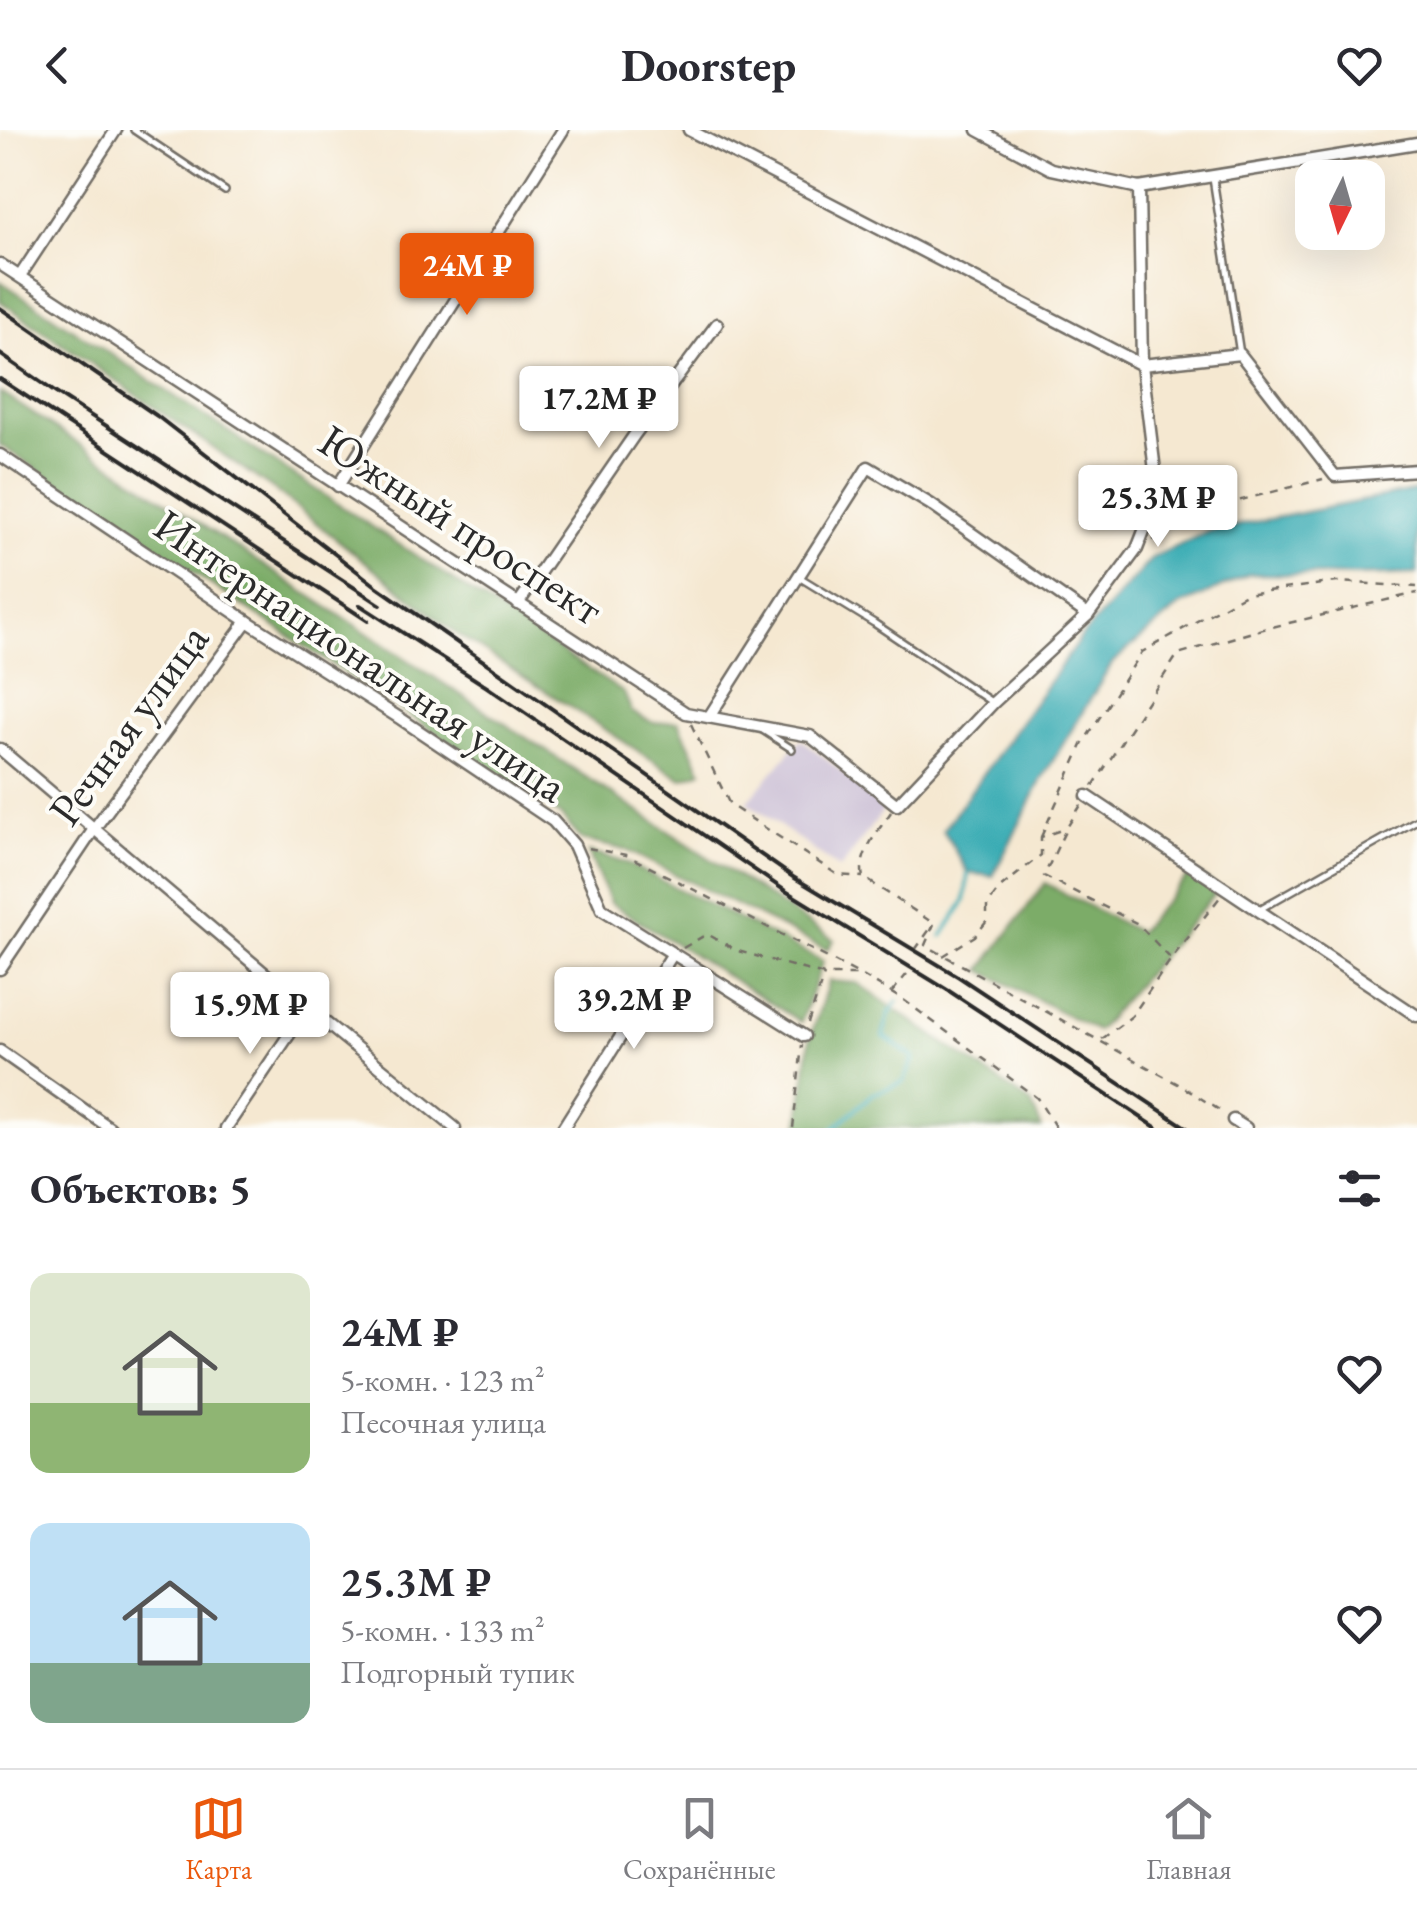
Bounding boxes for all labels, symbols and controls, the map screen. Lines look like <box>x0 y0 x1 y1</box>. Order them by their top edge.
text: Doorstep <box>621 36 796 94</box>
icon: back <box>30 38 85 93</box>
icon: heart <box>1332 38 1387 93</box>
north arrow <box>1295 160 1385 250</box>
map controls <box>1295 160 1385 250</box>
pin: 24M ₽ <box>397 233 537 318</box>
text: 24M ₽ <box>422 244 512 286</box>
pin: 17.2M ₽ <box>507 366 691 451</box>
text: 17.2M ₽ <box>541 377 657 419</box>
street label: Южный проспект <box>308 410 614 638</box>
pin: 25.3M ₽ <box>1066 465 1250 550</box>
text: 25.3M ₽ <box>1100 476 1216 518</box>
street label: Интернациональная улица <box>143 495 579 815</box>
street label: Речная улица <box>35 611 221 836</box>
pin: 39.2M ₽ <box>542 967 726 1052</box>
pin: 15.9M ₽ <box>158 972 342 1057</box>
text: 39.2M ₽ <box>576 978 692 1020</box>
text: 15.9M ₽ <box>192 983 308 1025</box>
text: Объектов: 5 <box>30 1161 251 1216</box>
icon: filters <box>1332 1161 1387 1216</box>
text: 24M ₽ <box>340 1304 459 1359</box>
icon: home <box>110 1313 230 1433</box>
icon: heart <box>1332 1346 1387 1401</box>
text: 5-комн. · 123 m² <box>340 1359 545 1401</box>
text: Песочная улица <box>340 1401 546 1443</box>
text: 25.3M ₽ <box>340 1554 491 1609</box>
icon: home <box>110 1563 230 1683</box>
icon: heart <box>1332 1596 1387 1651</box>
text: 5-комн. · 133 m² <box>340 1609 545 1651</box>
text: Подгорный тупик <box>340 1651 575 1693</box>
tab: Карта <box>185 1791 252 1887</box>
tab: Сохранённые <box>623 1791 776 1887</box>
tab: Главная <box>1146 1791 1232 1887</box>

